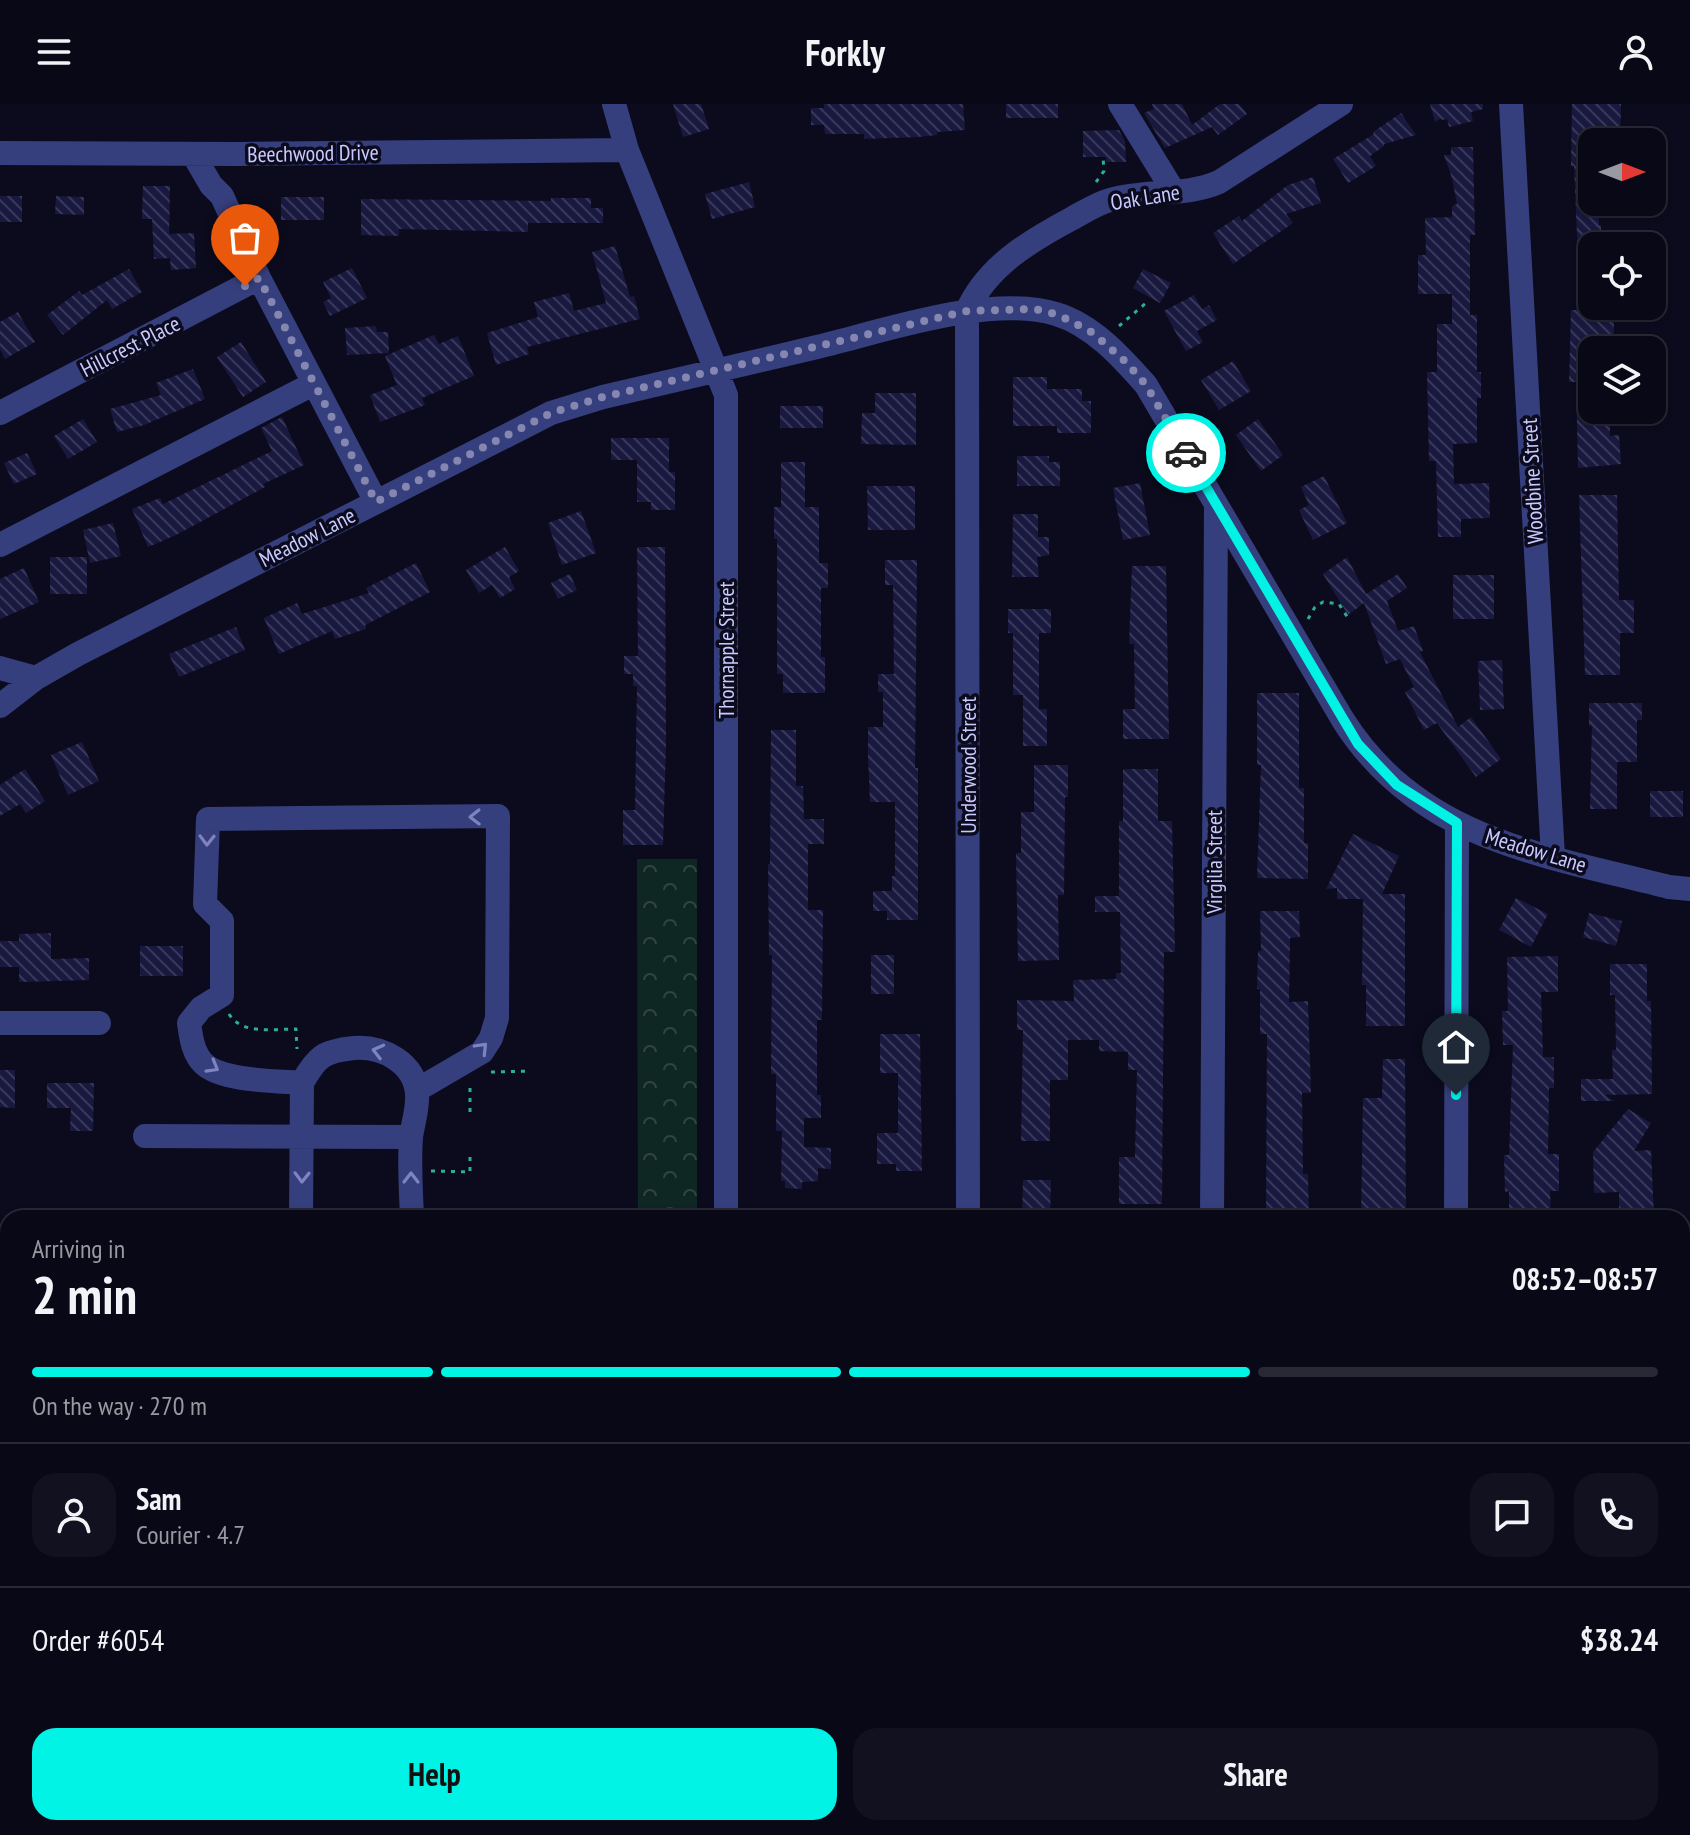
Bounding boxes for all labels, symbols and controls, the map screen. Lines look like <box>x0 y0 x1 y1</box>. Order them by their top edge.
text: Forkly <box>805 29 885 76</box>
icon: menu <box>32 30 76 74</box>
icon: person <box>1614 30 1658 74</box>
north arrow <box>1578 128 1666 216</box>
map controls <box>1578 128 1666 424</box>
street label: Beechwood Drive <box>247 138 379 168</box>
street label: Oak Lane <box>1108 178 1182 216</box>
pin <box>211 204 279 286</box>
icon: bag <box>223 216 267 260</box>
button: locate <box>1578 232 1666 320</box>
street label: Hillcrest Place <box>75 309 185 383</box>
button: layers <box>1578 336 1666 424</box>
courier <box>1146 413 1226 493</box>
street label: Woodbine Street <box>1515 417 1549 545</box>
icon: car <box>1164 431 1208 475</box>
street label: Meadow Lane <box>254 501 360 573</box>
street label: Thornapple Street <box>712 581 740 719</box>
street label: Underwood Street <box>954 696 982 834</box>
one-way arrow <box>468 808 481 825</box>
street label: Virgilia Street <box>1200 810 1228 915</box>
street label: Meadow Lane <box>1482 821 1590 879</box>
one-way arrow <box>199 834 216 847</box>
pin <box>1422 1013 1490 1095</box>
icon: home <box>1434 1025 1478 1069</box>
one-way arrow <box>372 1043 386 1060</box>
one-way arrow <box>472 1043 487 1057</box>
one-way arrow <box>204 1057 219 1073</box>
one-way arrow <box>293 1171 311 1184</box>
one-way arrow <box>402 1171 420 1184</box>
text: Arriving in <box>32 1232 125 1265</box>
text: 08:52–08:57 <box>1512 1259 1658 1298</box>
text: 2 min <box>32 1261 137 1328</box>
text: On the way · 270 m <box>32 1389 207 1422</box>
button: person <box>32 1473 116 1557</box>
button: chat <box>1470 1473 1554 1557</box>
button: phone <box>1574 1473 1658 1557</box>
text: Sam <box>136 1479 181 1518</box>
text: Courier · 4.7 <box>136 1518 245 1551</box>
text: Order #6054 <box>32 1620 164 1659</box>
text: $38.24 <box>1580 1620 1658 1659</box>
button: Help <box>32 1728 837 1820</box>
button: Share <box>853 1728 1658 1820</box>

